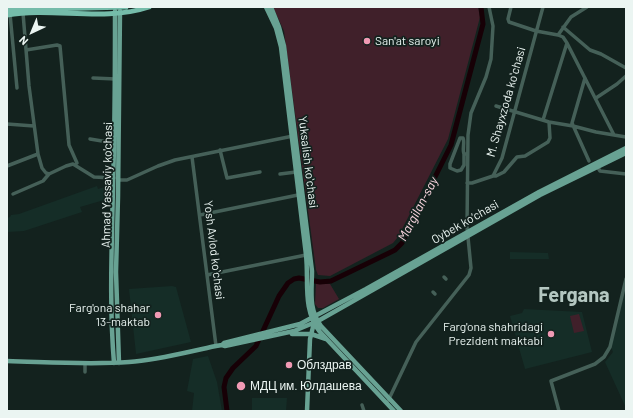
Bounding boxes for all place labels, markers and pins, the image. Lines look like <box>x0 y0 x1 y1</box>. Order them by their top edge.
place label: San'at saroyi <box>375 34 440 48</box>
marker: San'at saroyi <box>362 36 372 46</box>
place label: Farg'ona shahar 13-maktab <box>69 301 150 329</box>
marker: Farg'ona shahar 13-maktab <box>153 310 163 320</box>
place label: Farg'ona shahridagi Prezident maktabi <box>443 320 543 348</box>
marker: Farg'ona shahridagi Prezident maktabi <box>546 329 556 339</box>
place label: Облздрав <box>297 358 352 372</box>
marker: Облздрав <box>284 360 294 370</box>
place label: МДЦ им. Юлдашева <box>250 379 362 393</box>
marker: МДЦ им. Юлдашева <box>235 380 247 392</box>

